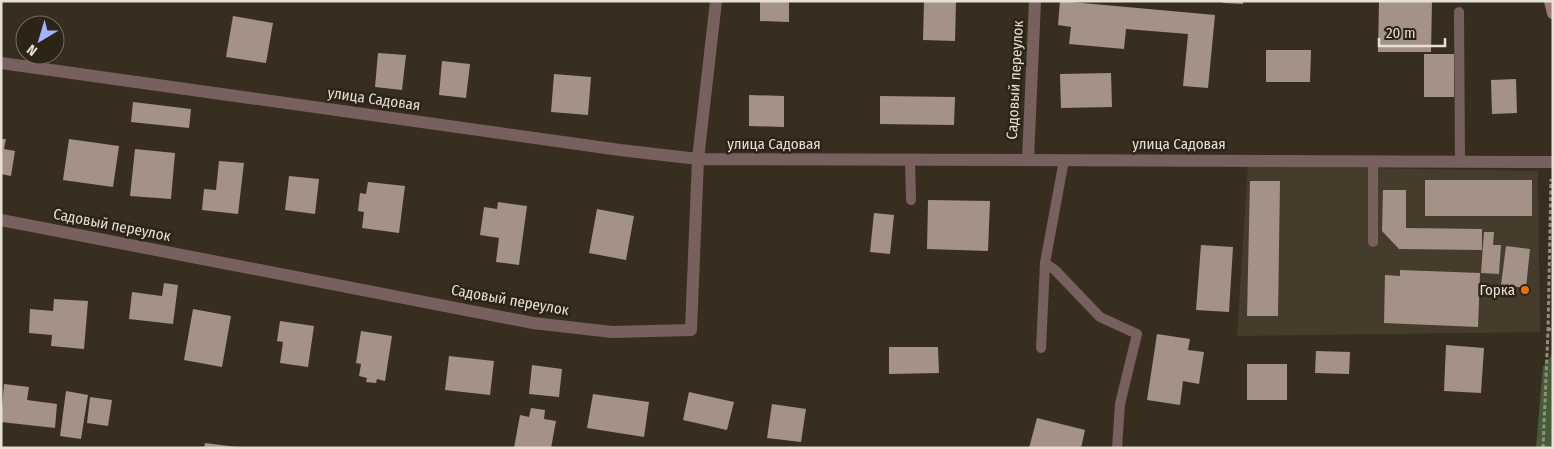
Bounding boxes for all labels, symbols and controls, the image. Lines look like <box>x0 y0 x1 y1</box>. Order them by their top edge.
north arrow <box>15 15 65 65</box>
scale bar <box>1379 15 1445 47</box>
street label: Садовый переулок <box>1003 20 1027 140</box>
text: 20 m <box>1386 24 1416 42</box>
text: N <box>24 41 41 59</box>
street label: улица Садовая <box>326 84 422 114</box>
street label: улица Садовая <box>727 135 821 153</box>
street label: улица Садовая <box>1132 135 1226 153</box>
street label: Садовый переулок <box>52 205 172 245</box>
street label: Садовый переулок <box>450 281 570 319</box>
place label: Горка <box>1480 281 1515 299</box>
marker: Горка <box>1519 284 1531 296</box>

